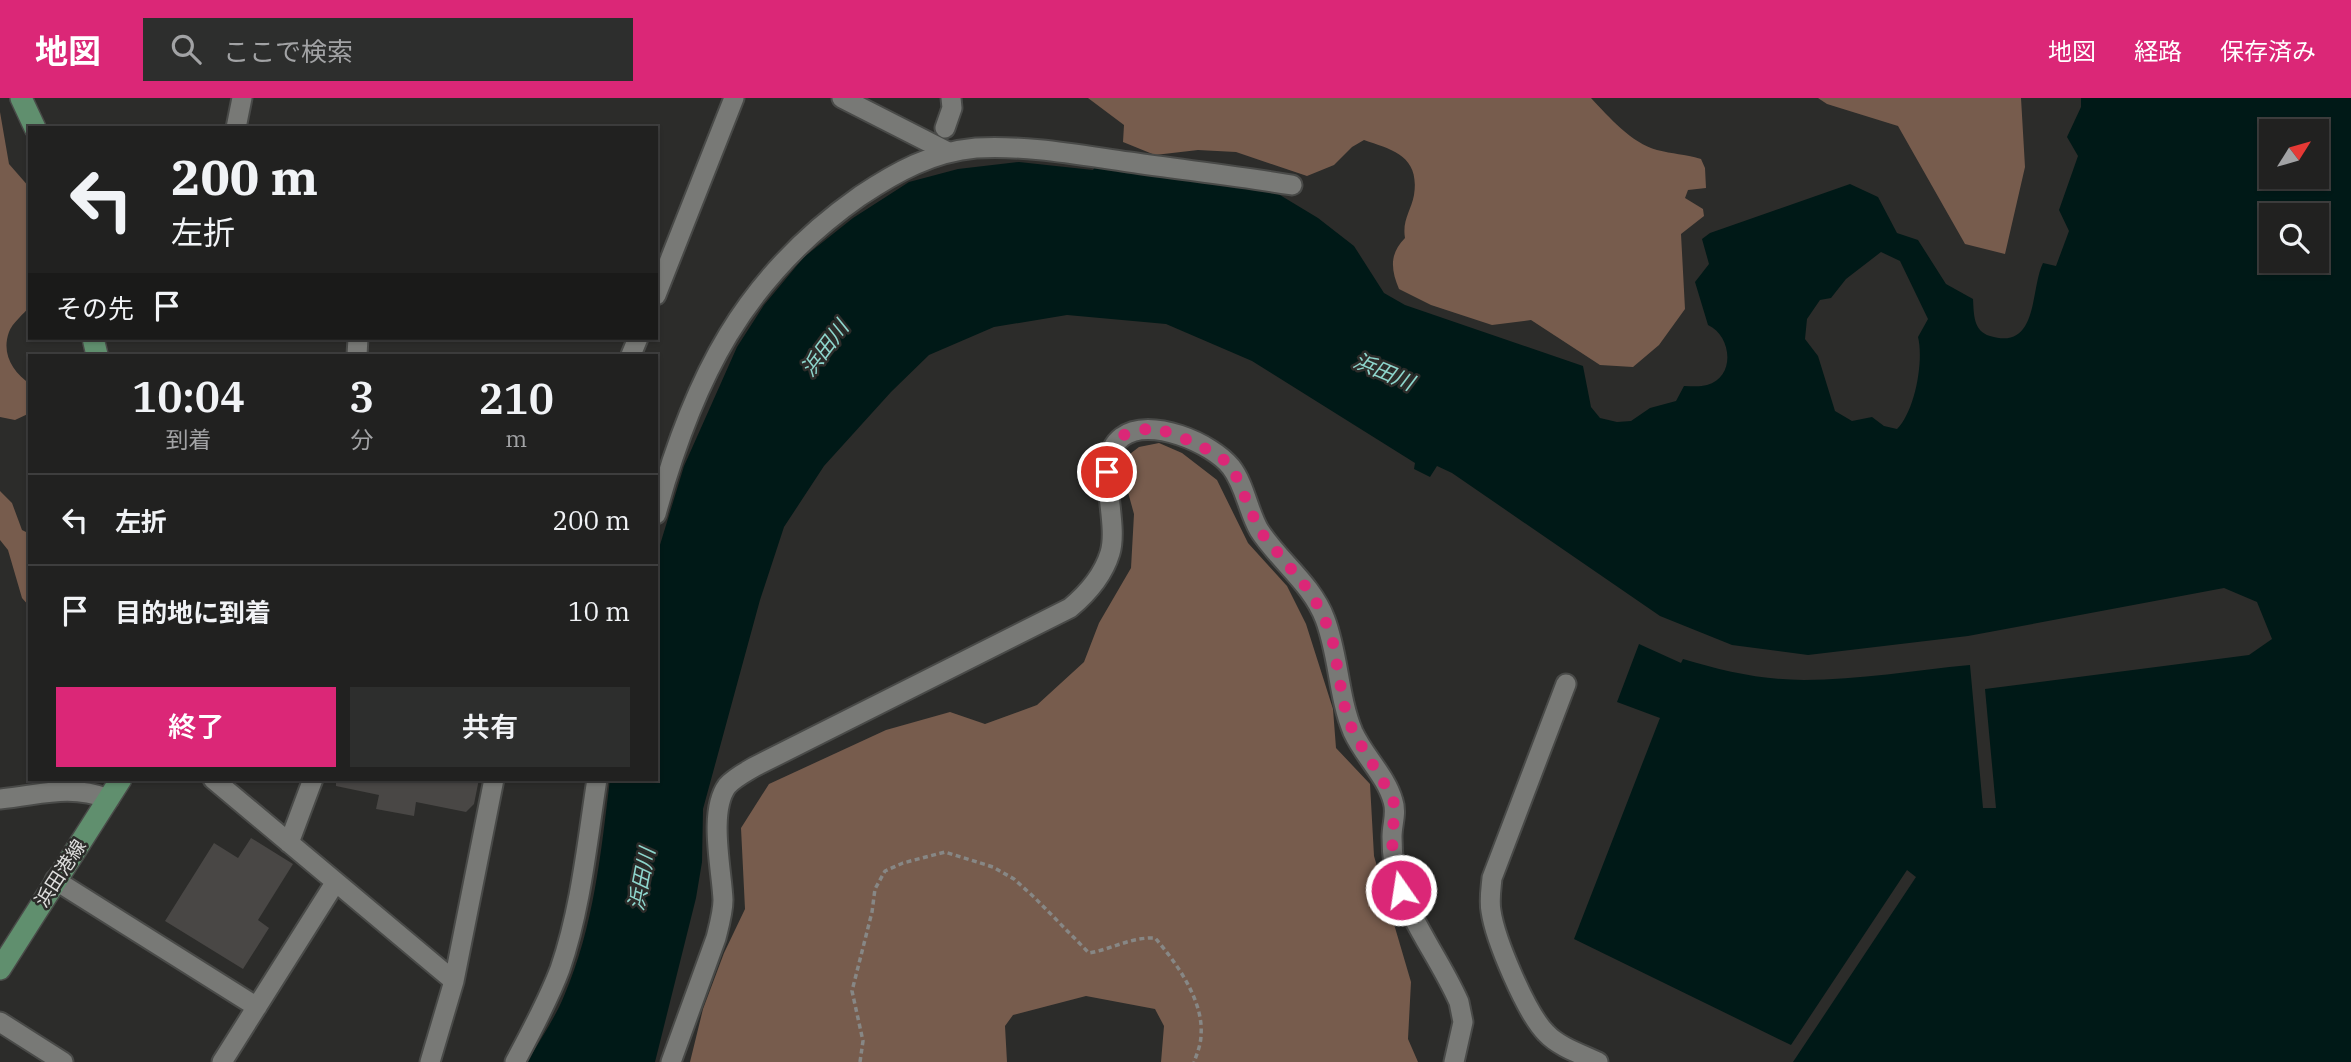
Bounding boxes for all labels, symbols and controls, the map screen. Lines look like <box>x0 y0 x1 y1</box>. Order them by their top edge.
search box <box>143 18 633 81</box>
text: 地図 <box>35 29 101 72</box>
icon: search <box>167 30 205 68</box>
text: ここで検索 <box>223 34 353 68</box>
text: 地図 <box>2048 35 2096 67</box>
text: 経路 <box>2134 35 2182 67</box>
text: 保存済み <box>2220 35 2316 67</box>
north arrow <box>2259 119 2329 189</box>
map controls <box>2259 119 2329 273</box>
text: 200 m <box>171 145 318 208</box>
icon: left <box>56 154 147 245</box>
button: search <box>2259 203 2329 273</box>
text: 左折 <box>171 211 235 253</box>
icon: arrive <box>148 287 186 325</box>
text: その先 <box>56 291 134 325</box>
water label: 浜田川 <box>794 313 855 382</box>
water label: 浜田川 <box>1350 346 1420 397</box>
text: 10:04 <box>132 369 245 424</box>
text: 3 <box>349 369 374 424</box>
text: 210 <box>478 371 554 426</box>
text: m <box>505 423 527 453</box>
text: 到着 <box>166 424 212 454</box>
text: 分 <box>350 424 373 454</box>
pin <box>1077 442 1137 502</box>
icon: arrive <box>1088 453 1126 491</box>
icon: left <box>56 501 94 539</box>
text: 200 m <box>552 503 630 537</box>
text: 左折 <box>115 504 167 538</box>
icon: arrive <box>56 592 94 630</box>
text: 10 m <box>568 594 630 628</box>
text: 目的地に到着 <box>115 595 271 629</box>
button: 終了 <box>56 687 336 767</box>
button: 共有 <box>350 687 630 767</box>
street label: 浜田港線 <box>29 835 91 911</box>
water label: 浜田川 <box>621 843 661 913</box>
position arrow <box>1364 853 1438 927</box>

